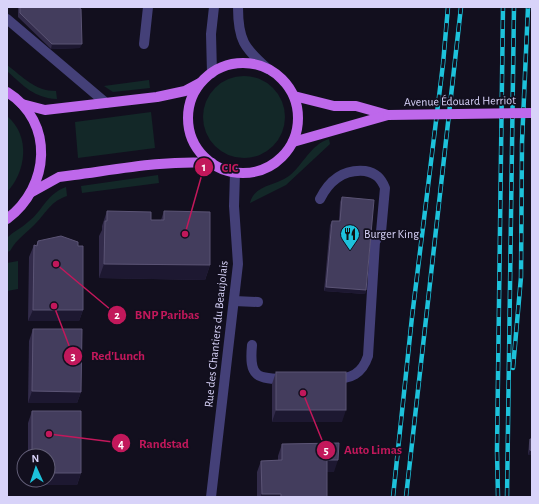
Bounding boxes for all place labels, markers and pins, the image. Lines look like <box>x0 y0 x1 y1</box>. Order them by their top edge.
callout: CIC <box>194 155 247 180</box>
restaurant icon: Burger King <box>339 223 361 251</box>
place label: Burger King <box>364 228 419 240</box>
callout: BNP Paribas <box>107 302 207 327</box>
callout: Red'Lunch <box>63 343 153 368</box>
callout: Randstad <box>111 431 197 456</box>
callout: Auto Limas <box>316 437 410 462</box>

